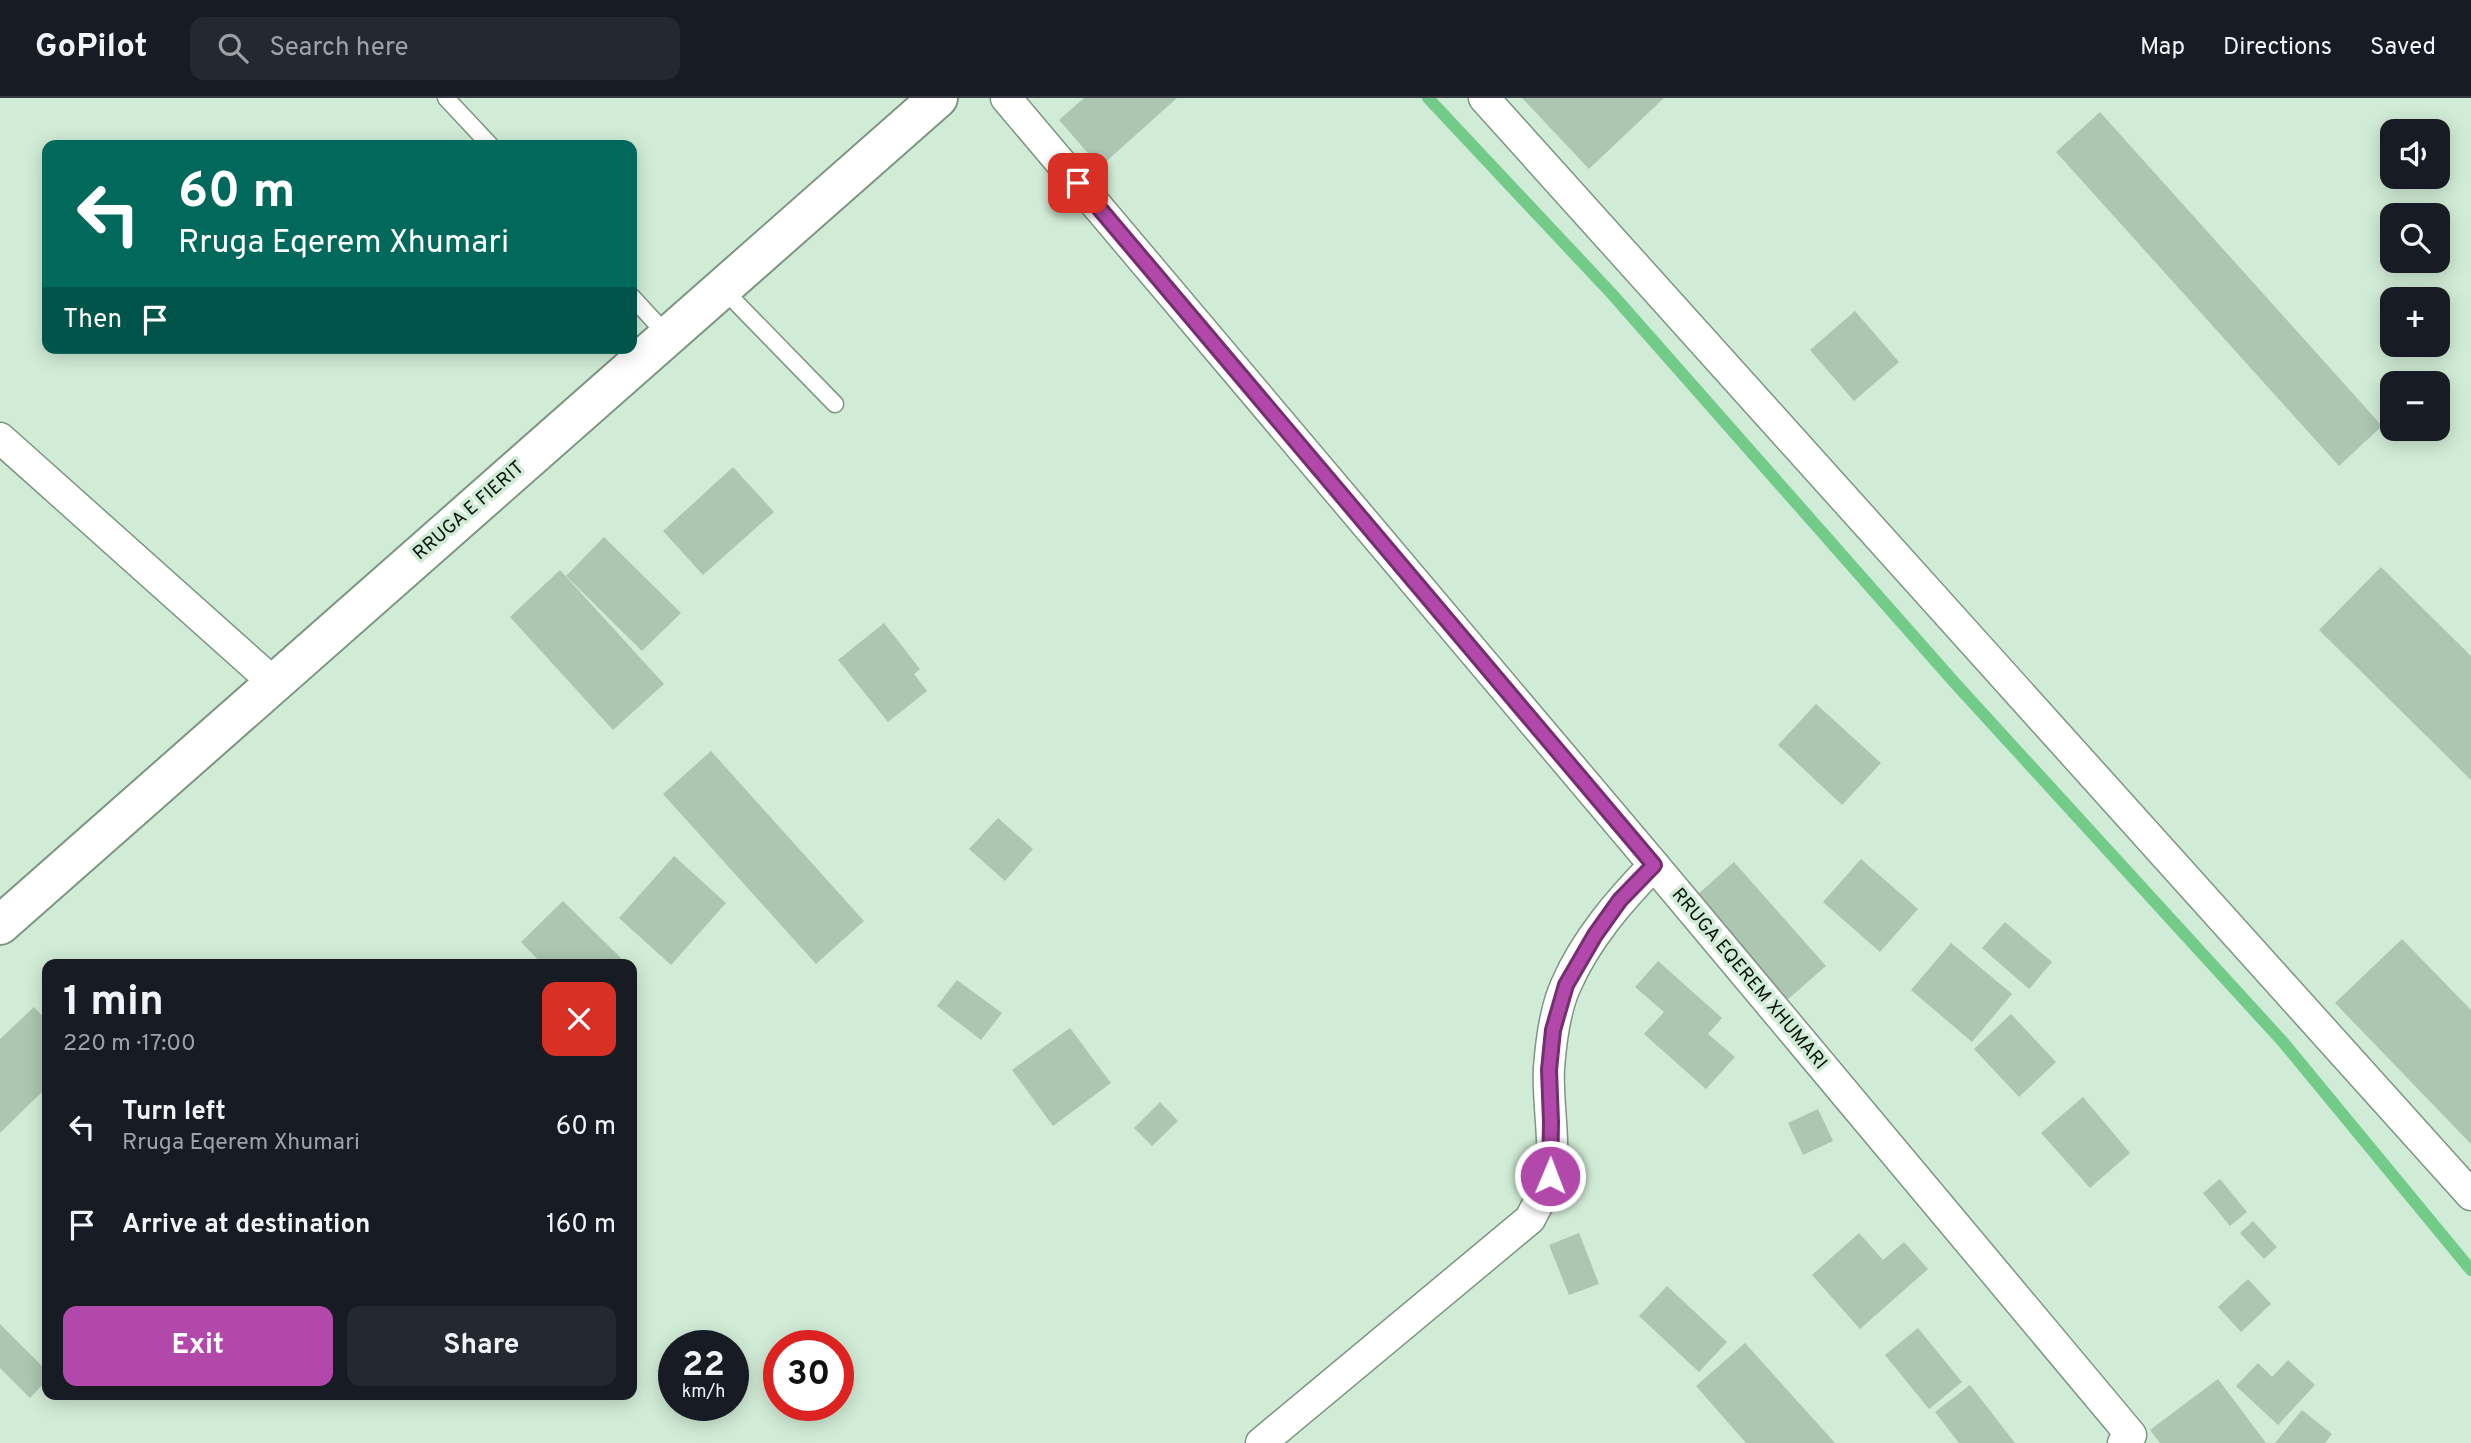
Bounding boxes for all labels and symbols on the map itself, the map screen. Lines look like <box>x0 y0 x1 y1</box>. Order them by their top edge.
pin <box>1048 153 1108 213</box>
street label: RRUGA E FIERIT <box>408 456 530 566</box>
street label: RRUGA EQEREM XHUMARI <box>1666 883 1832 1075</box>
position arrow <box>1513 1139 1587 1213</box>
speed limit sign: 30 <box>763 1330 854 1421</box>

